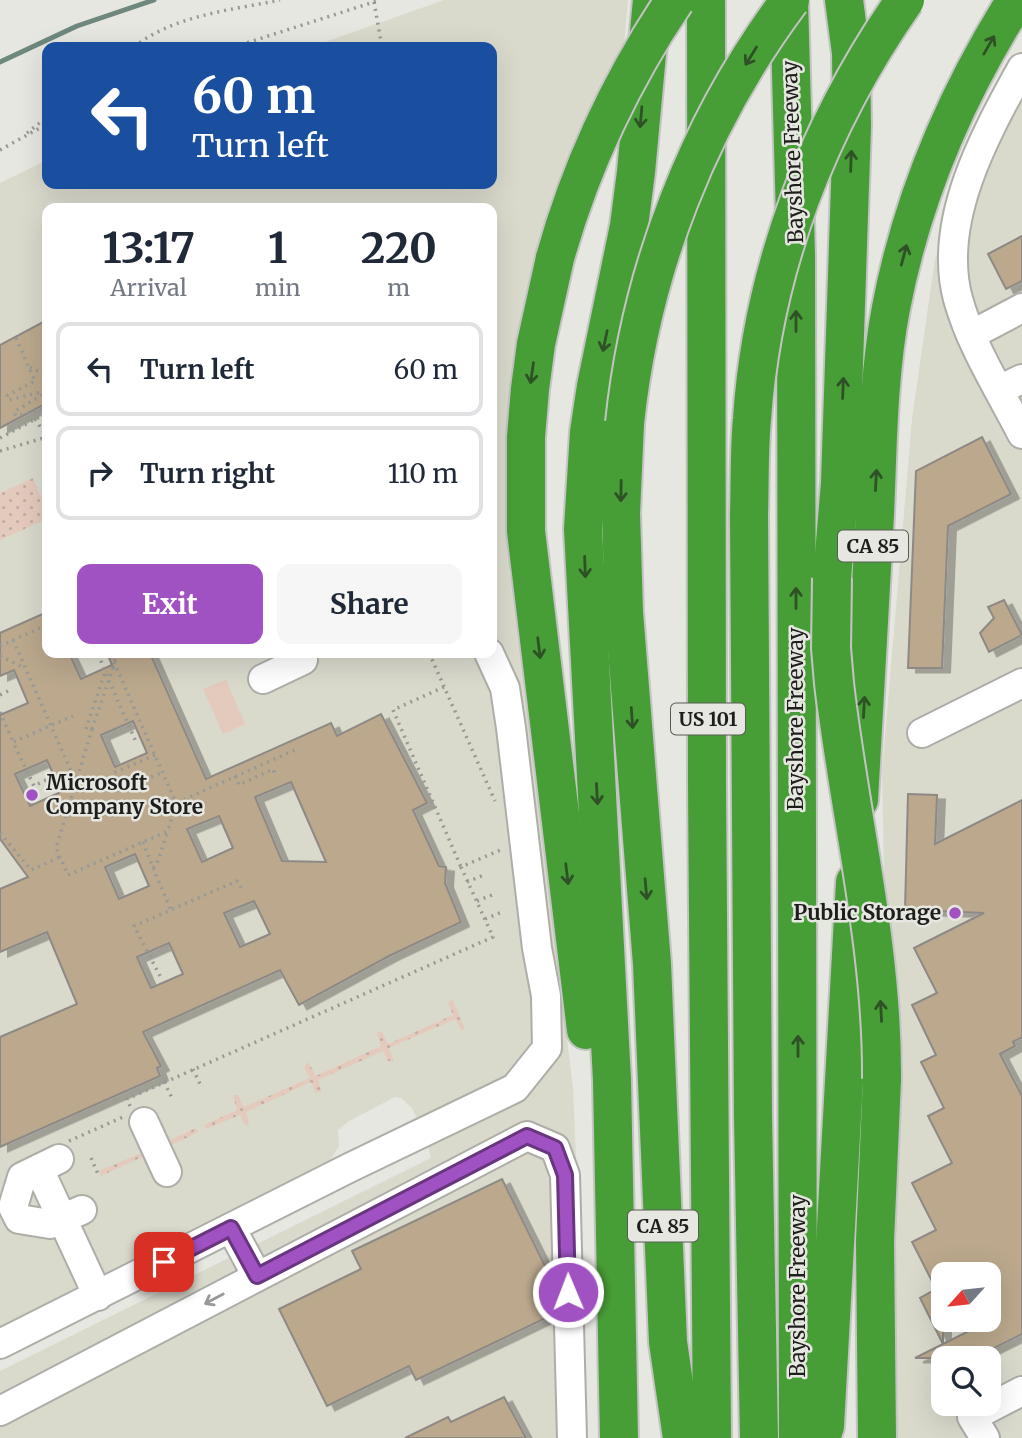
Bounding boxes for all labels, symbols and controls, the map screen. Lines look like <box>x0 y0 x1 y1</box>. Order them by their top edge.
one-way arrow <box>982 35 996 55</box>
one-way arrow <box>744 46 758 66</box>
street label: Bayshore Freeway <box>776 59 809 244</box>
text: 60 m <box>192 65 315 126</box>
icon: left <box>77 70 168 161</box>
one-way arrow <box>634 105 647 128</box>
text: Turn left <box>192 126 329 166</box>
one-way arrow <box>845 149 858 172</box>
text: 13:17 <box>102 222 195 274</box>
text: 1 <box>268 222 288 274</box>
text: 220 <box>361 222 437 274</box>
one-way arrow <box>898 244 911 267</box>
text: Arrival <box>110 273 187 302</box>
text: min <box>255 273 301 302</box>
text: m <box>387 273 410 302</box>
one-way arrow <box>789 310 803 333</box>
one-way arrow <box>597 329 611 352</box>
icon: left <box>81 350 119 388</box>
text: Turn left <box>140 353 254 386</box>
text: 60 m <box>394 353 458 386</box>
one-way arrow <box>526 361 539 383</box>
one-way arrow <box>836 377 850 400</box>
icon: right <box>81 454 119 492</box>
text: Turn right <box>140 457 275 490</box>
text: 110 m <box>388 457 458 490</box>
one-way arrow <box>870 469 883 492</box>
one-way arrow <box>614 479 628 502</box>
road number: CA 85 <box>838 530 908 562</box>
one-way arrow <box>578 555 591 578</box>
button: Exit <box>77 564 263 644</box>
button: Share <box>277 564 462 644</box>
one-way arrow <box>789 587 803 610</box>
street label: Bayshore Freeway <box>782 627 809 810</box>
one-way arrow <box>532 636 545 659</box>
one-way arrow <box>858 696 871 719</box>
road number: US 101 <box>671 704 745 734</box>
one-way arrow <box>626 706 639 729</box>
place label: Microsoft Company Store <box>46 769 203 820</box>
one-way arrow <box>591 782 604 805</box>
marker: Microsoft Company Store <box>24 787 40 803</box>
one-way arrow <box>561 862 574 885</box>
one-way arrow <box>640 877 653 899</box>
place label: Public Storage <box>793 899 941 926</box>
marker: Public Storage <box>947 905 963 921</box>
one-way arrow <box>874 1000 887 1023</box>
one-way arrow <box>791 1035 805 1058</box>
street label: Bayshore Freeway <box>784 1194 811 1377</box>
road number: CA 85 <box>628 1210 698 1242</box>
pin <box>134 1232 194 1292</box>
icon: arrive <box>145 1243 183 1281</box>
position arrow <box>531 1255 605 1329</box>
north arrow <box>931 1262 1001 1332</box>
map controls <box>931 1262 1001 1416</box>
one-way arrow <box>204 1292 225 1306</box>
button: search <box>931 1346 1001 1416</box>

